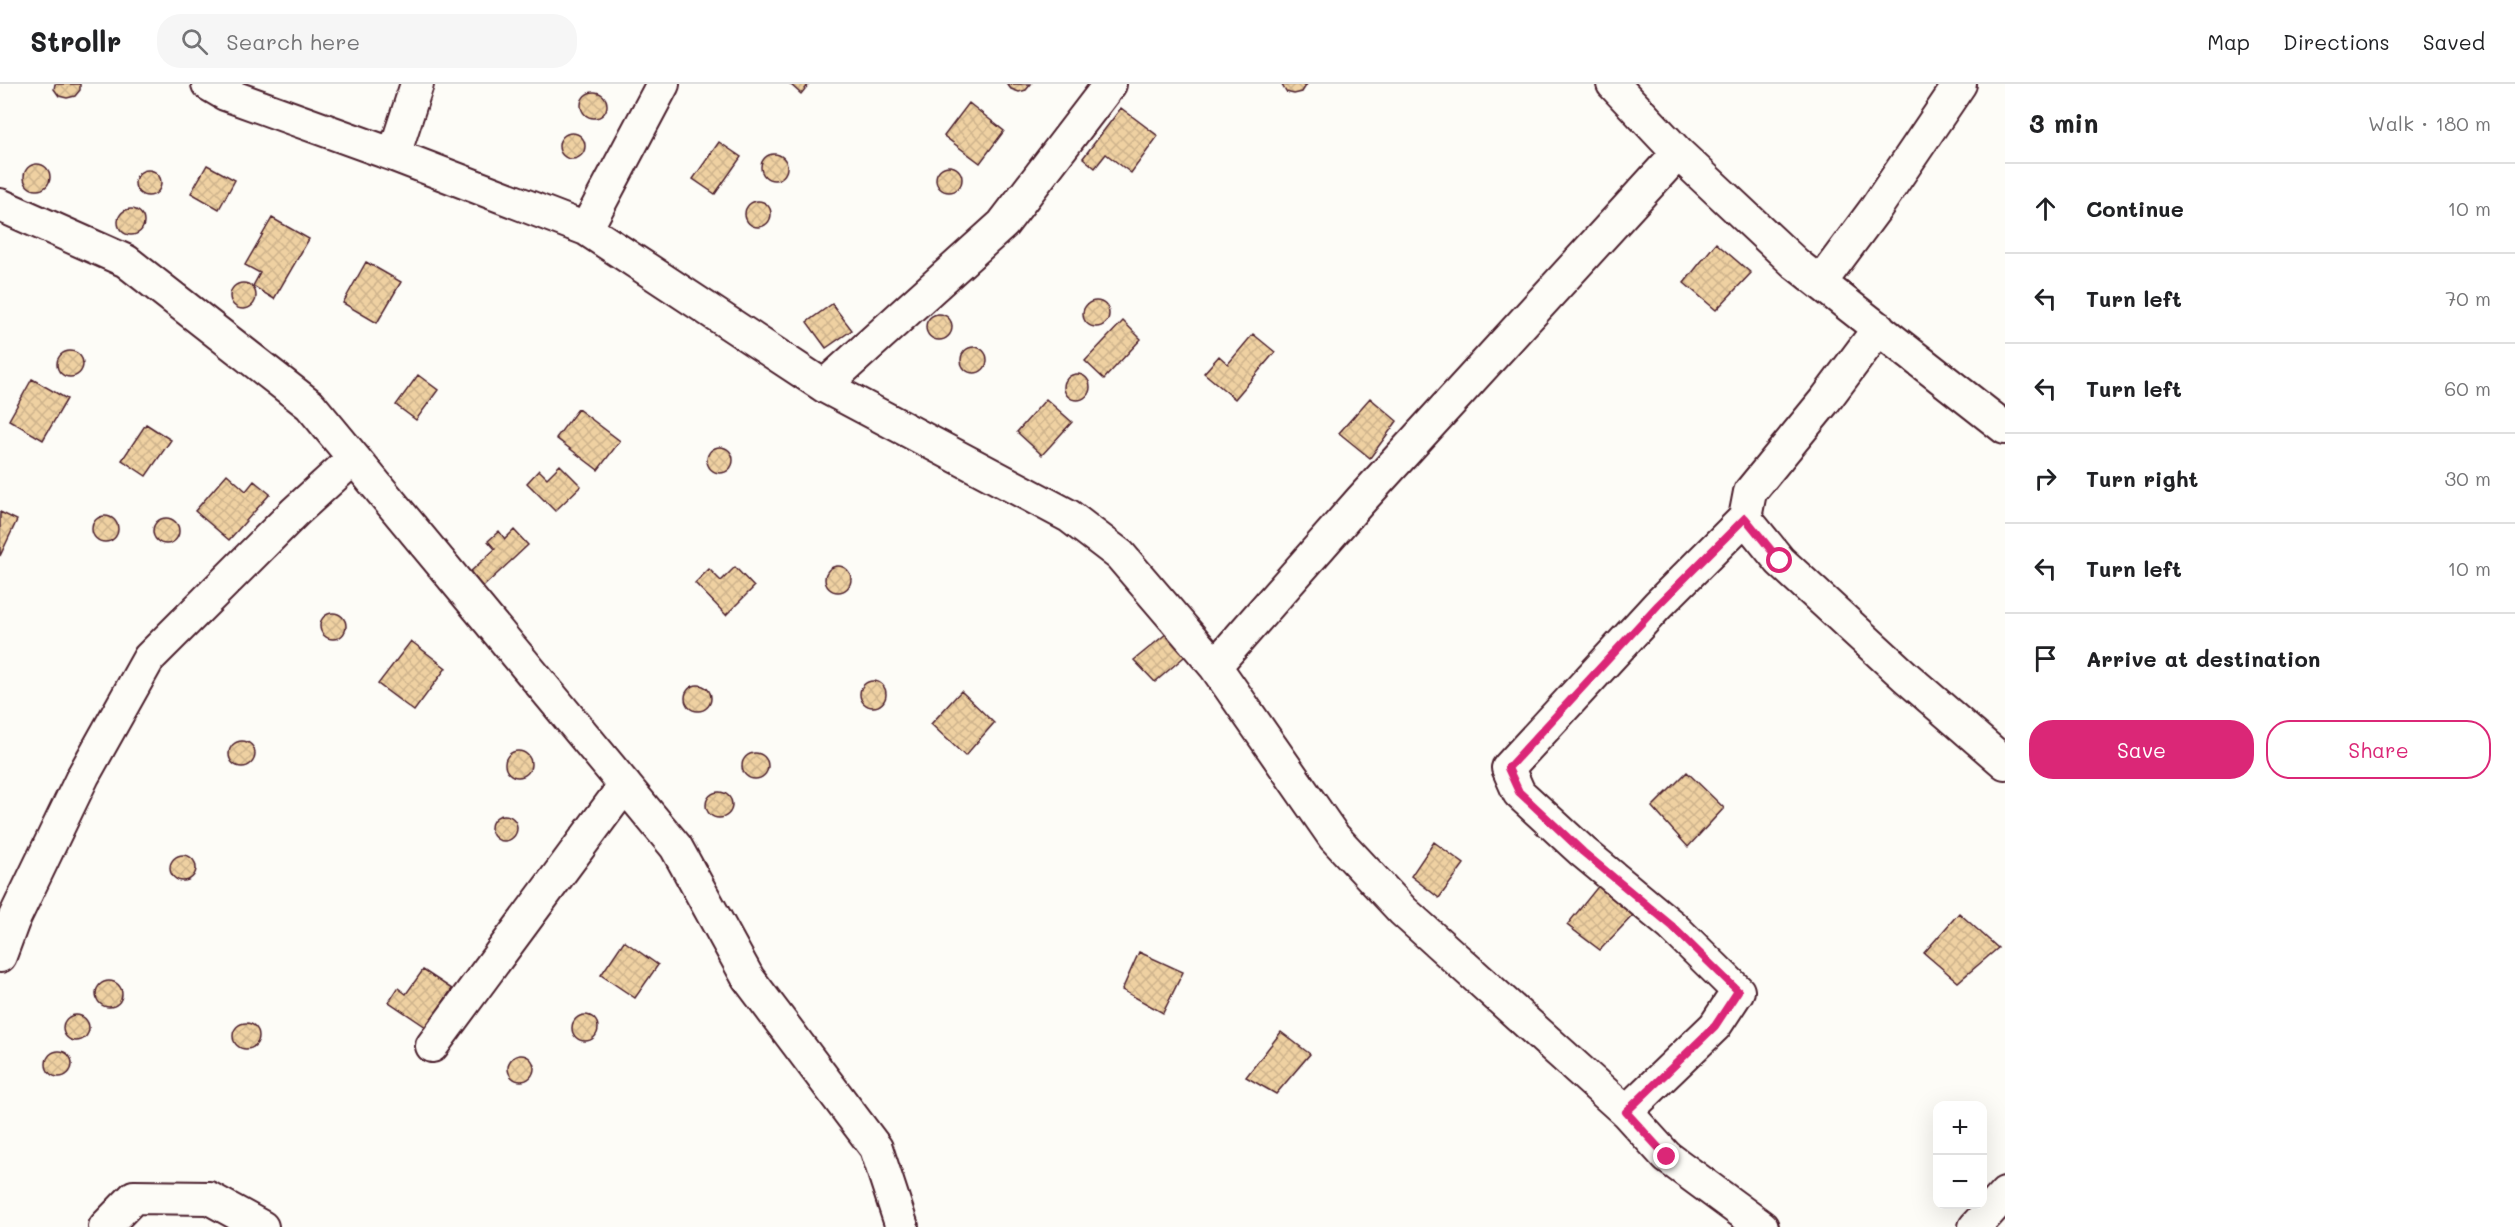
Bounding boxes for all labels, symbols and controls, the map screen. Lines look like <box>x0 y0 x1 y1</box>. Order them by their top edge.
search box <box>157 14 577 68</box>
text: Strollr <box>30 23 121 59</box>
icon: search <box>178 25 211 58</box>
text: Search here <box>226 27 360 56</box>
text: Map <box>2207 28 2250 55</box>
text: Directions <box>2283 28 2390 55</box>
text: Saved <box>2423 28 2485 55</box>
text: 3 min <box>2029 106 2098 140</box>
text: Walk · 180 m <box>2368 110 2491 136</box>
icon: ahead <box>2029 192 2062 225</box>
text: Continue <box>2086 194 2184 223</box>
text: 10 m <box>2447 195 2491 221</box>
icon: left <box>2029 282 2062 315</box>
text: Turn left <box>2086 284 2182 313</box>
text: 70 m <box>2445 285 2491 311</box>
icon: left <box>2029 372 2062 405</box>
text: Turn left <box>2086 374 2182 403</box>
text: 60 m <box>2444 375 2491 401</box>
icon: right <box>2029 462 2062 495</box>
text: Turn right <box>2086 464 2198 493</box>
text: 30 m <box>2445 465 2491 491</box>
route start <box>1766 547 1792 573</box>
icon: left <box>2029 552 2062 585</box>
text: Turn left <box>2086 554 2182 583</box>
text: 10 m <box>2447 555 2491 581</box>
icon: arrive <box>2029 642 2062 675</box>
text: Arrive at destination <box>2086 644 2321 673</box>
button: Save <box>2029 720 2254 779</box>
button: Share <box>2266 720 2491 779</box>
map controls <box>1933 1101 1987 1209</box>
button: + <box>1933 1101 1987 1155</box>
route end <box>1653 1143 1679 1169</box>
button: − <box>1933 1155 1987 1209</box>

